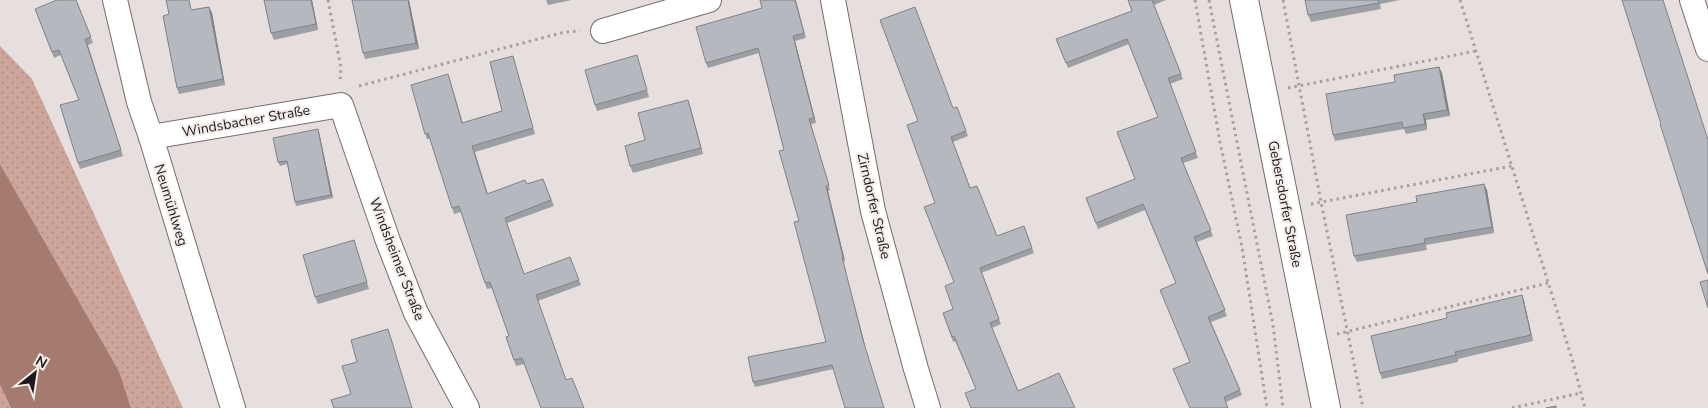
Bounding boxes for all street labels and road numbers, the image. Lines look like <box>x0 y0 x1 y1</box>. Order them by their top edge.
street label: Windsbacher Straße <box>181 100 311 142</box>
street label: Gebersdorfer Straße <box>1263 139 1307 269</box>
street label: Zirndorfer Straße <box>853 151 895 261</box>
street label: Neumühlweg <box>150 162 192 248</box>
street label: Windsheimer Straße <box>365 195 429 323</box>

